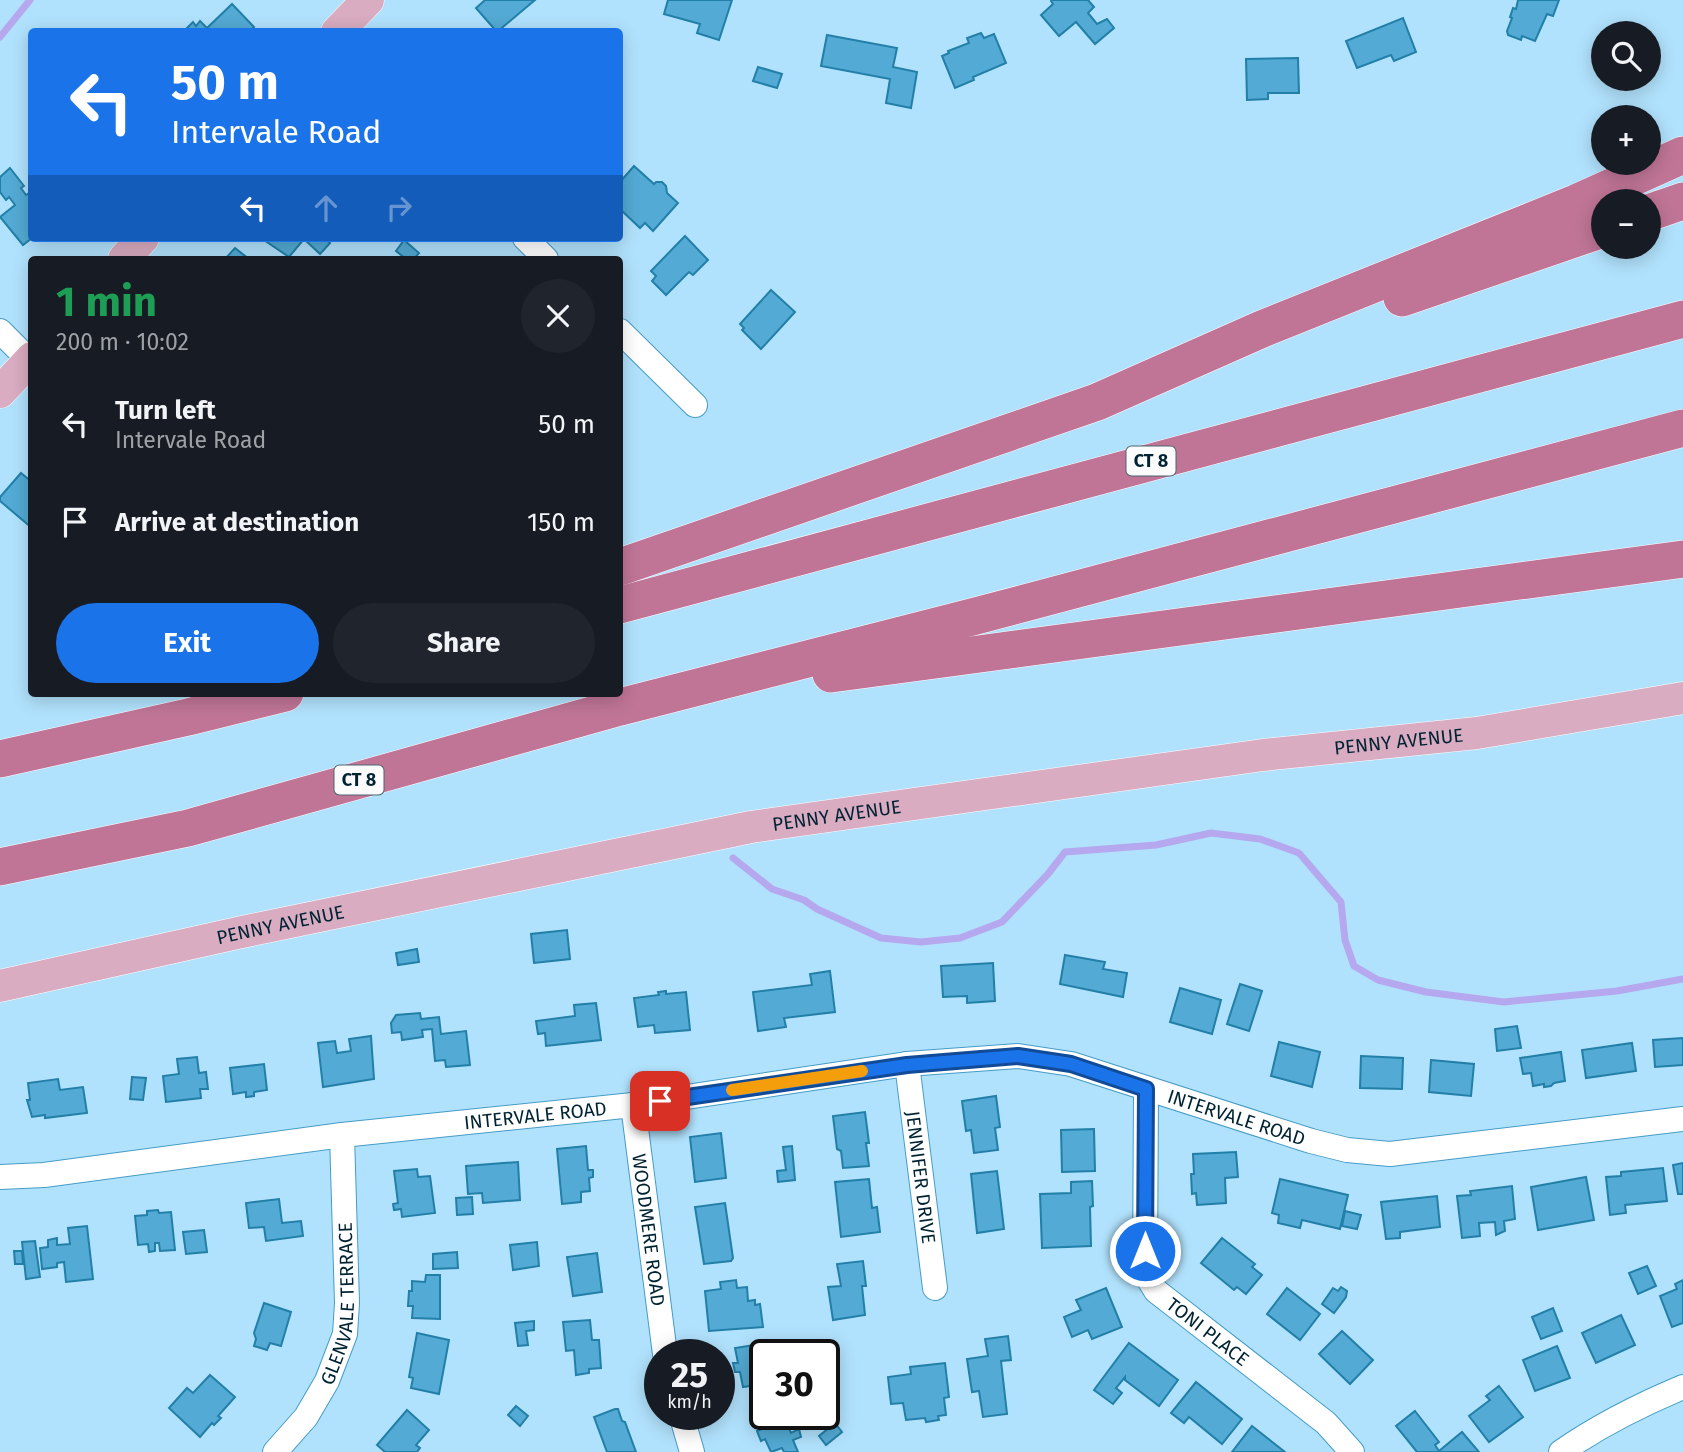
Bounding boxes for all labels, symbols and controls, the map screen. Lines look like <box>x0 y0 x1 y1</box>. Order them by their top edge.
map controls <box>1591 21 1661 259</box>
button: search <box>1591 21 1661 91</box>
text: 50 m <box>171 53 279 112</box>
icon: left <box>56 56 147 147</box>
button: + <box>1591 105 1661 175</box>
text: Intervale Road <box>171 113 381 151</box>
icon: left <box>234 189 272 227</box>
icon: ahead <box>307 189 345 227</box>
icon: right <box>380 189 418 227</box>
button: − <box>1591 189 1661 259</box>
text: 1 min <box>56 277 157 327</box>
button: close <box>521 279 595 353</box>
text: 200 m · 10:02 <box>56 328 189 356</box>
text: Turn left <box>115 395 216 426</box>
icon: left <box>56 405 94 443</box>
text: 50 m <box>538 409 595 440</box>
text: Intervale Road <box>115 426 266 454</box>
road number: CT 8 <box>1126 447 1176 476</box>
icon: arrive <box>56 503 94 541</box>
text: Arrive at destination <box>115 507 359 538</box>
text: 150 m <box>527 507 595 538</box>
button: Exit <box>56 603 319 683</box>
button: Share <box>333 603 595 683</box>
street label: PENNY AVENUE <box>1333 723 1464 759</box>
road number: CT 8 <box>334 766 384 794</box>
street label: PENNY AVENUE <box>771 795 902 835</box>
street label: PENNY AVENUE <box>214 900 346 949</box>
pin <box>630 1071 690 1131</box>
icon: arrive <box>641 1082 679 1120</box>
street label: INTERVALE ROAD <box>1165 1084 1308 1150</box>
street label: INTERVALE ROAD <box>463 1096 608 1134</box>
street label: JENNIFER DRIVE <box>901 1109 941 1245</box>
street label: WOODMERE ROAD <box>628 1153 670 1307</box>
position arrow <box>1108 1214 1182 1288</box>
street label: GLENVALE TERRACE <box>315 1222 359 1388</box>
street label: TONI PLACE <box>1162 1292 1254 1371</box>
speed limit sign: 30 <box>749 1339 840 1430</box>
text: 25 <box>671 1354 708 1396</box>
text: km/h <box>667 1391 712 1413</box>

